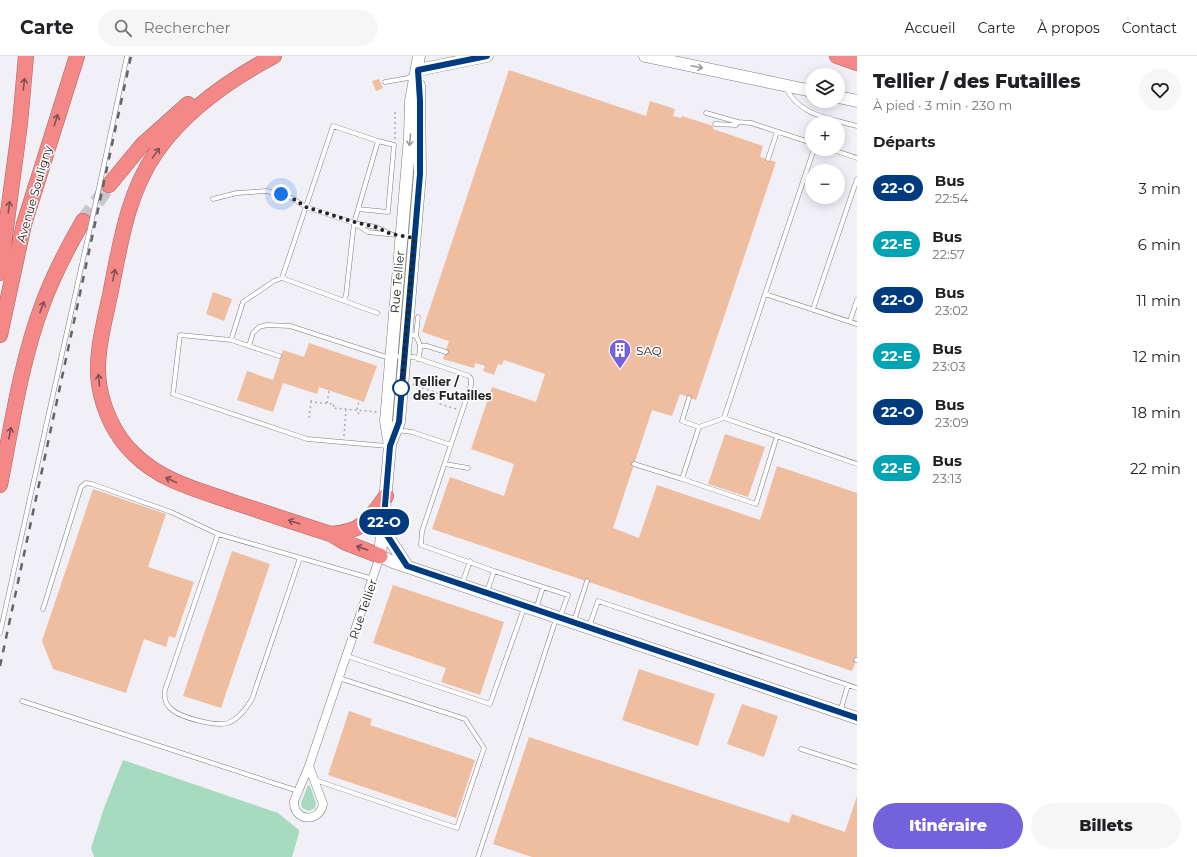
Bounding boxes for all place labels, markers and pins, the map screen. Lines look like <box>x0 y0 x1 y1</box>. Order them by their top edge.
building icon: SAQ <box>607 337 633 370</box>
place label: SAQ <box>636 343 662 358</box>
place label: Tellier / des Futailles <box>413 374 492 403</box>
marker: Tellier / des Futailles <box>392 379 410 397</box>

